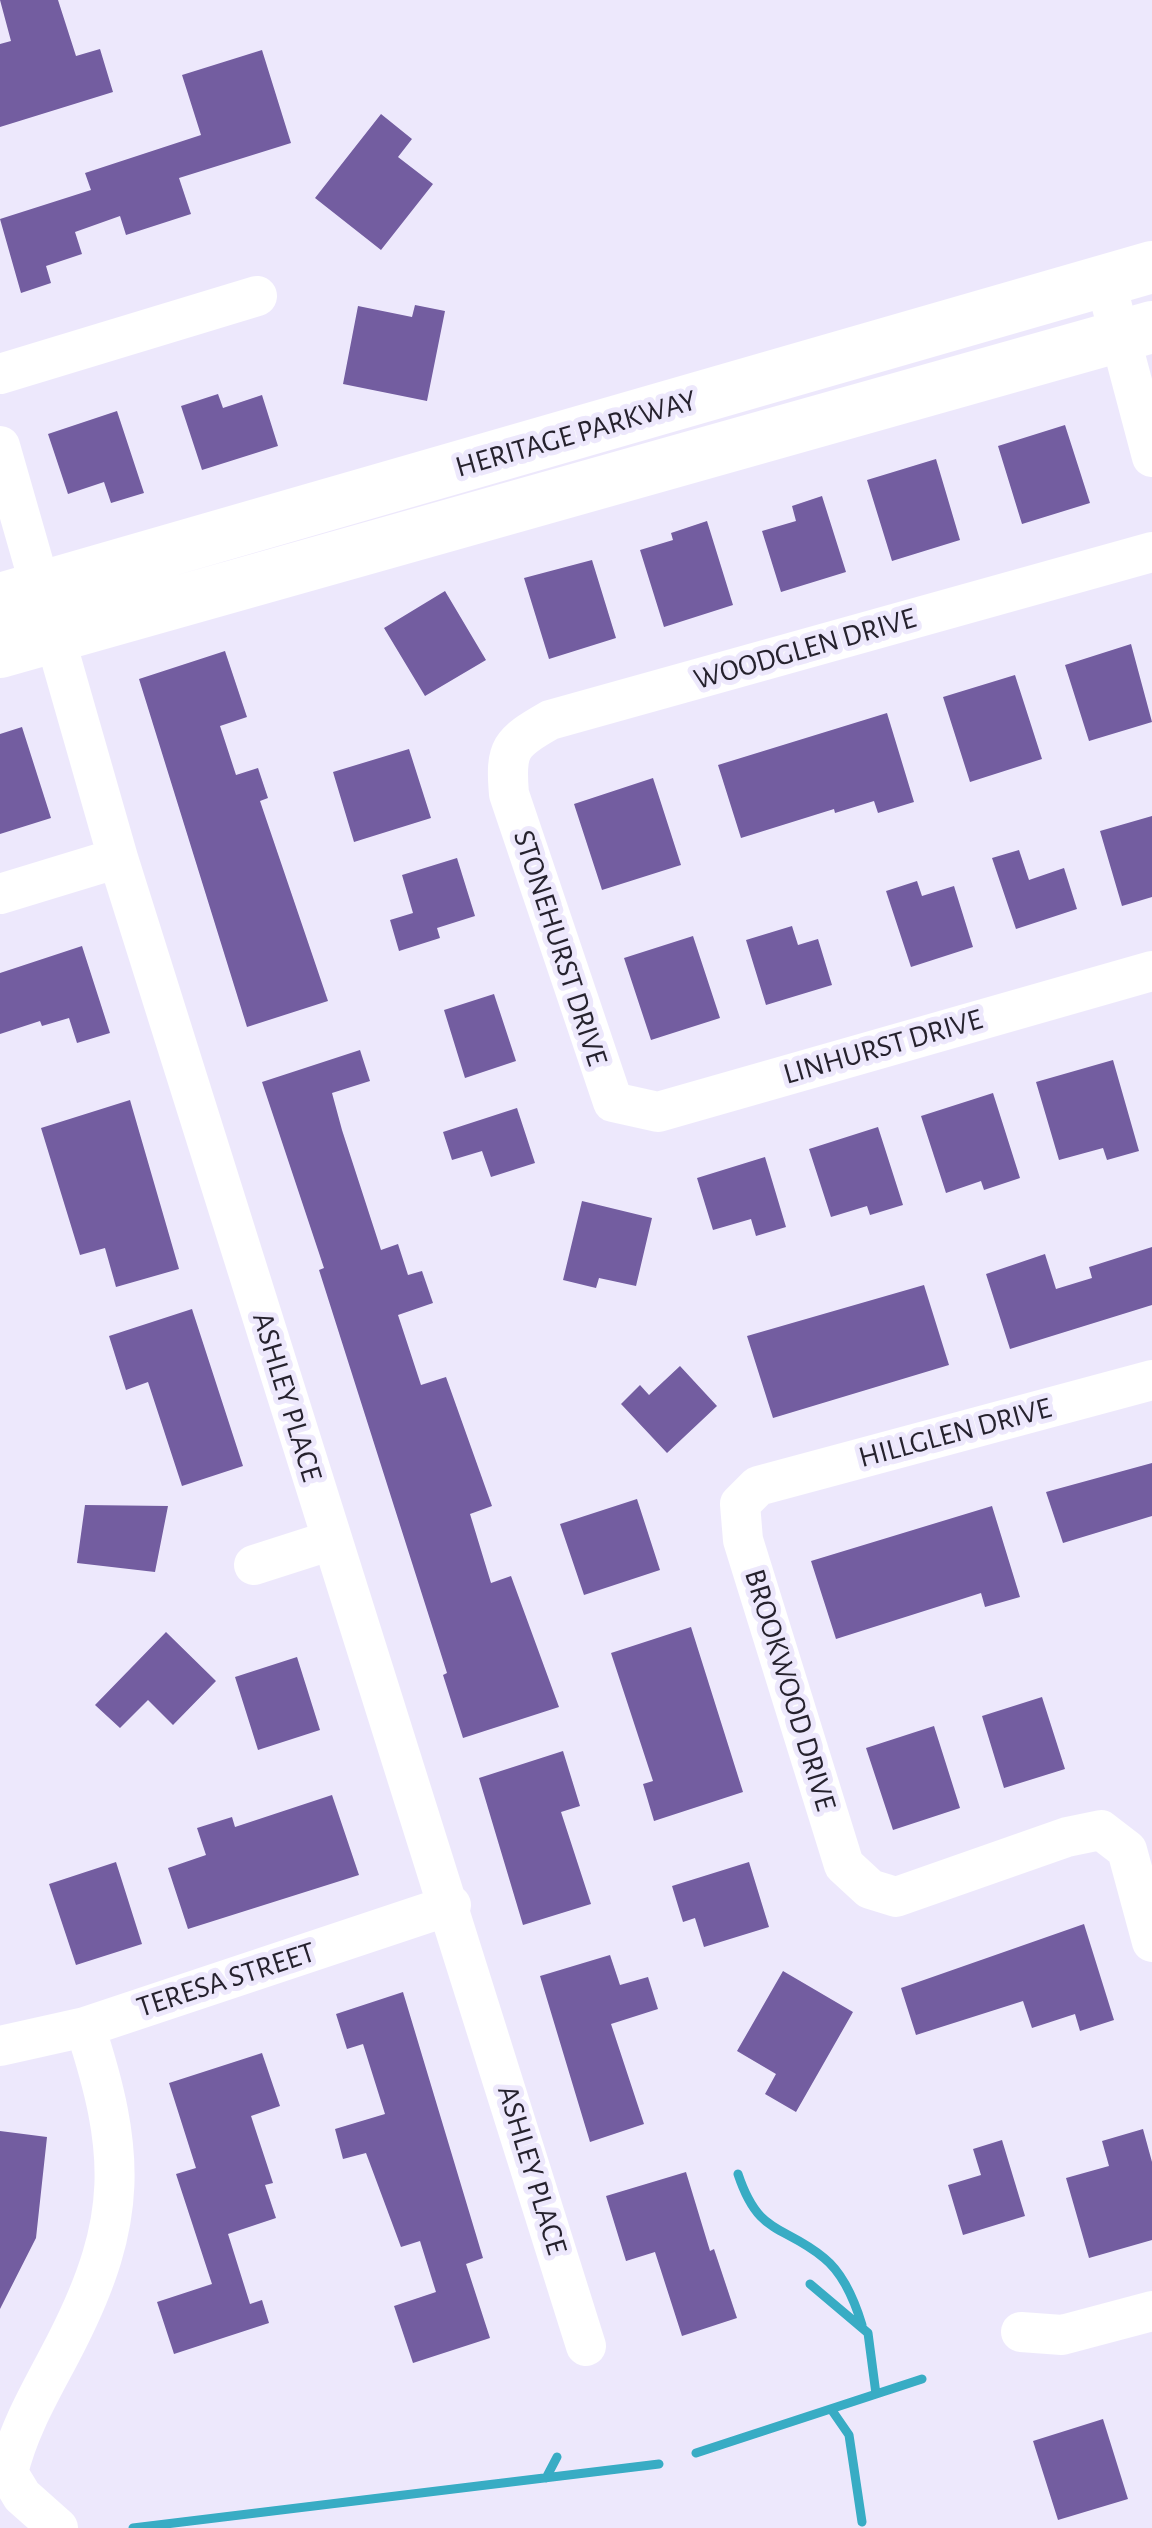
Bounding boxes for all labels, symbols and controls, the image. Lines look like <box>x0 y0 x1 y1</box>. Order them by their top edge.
street label: HERITAGE PARKWAY <box>451 382 701 486</box>
street label: WOODGLEN DRIVE <box>690 600 920 698</box>
street label: STONEHURST DRIVE <box>505 826 615 1070</box>
street label: LINHURST DRIVE <box>779 1001 987 1093</box>
street label: ASHLEY PLACE <box>244 1308 330 1486</box>
street label: HILLGLEN DRIVE <box>855 1390 1055 1476</box>
street label: BROOKWOOD DRIVE <box>736 1565 844 1815</box>
street label: TERESA STREET <box>132 1934 320 2026</box>
street label: ASHLEY PLACE <box>489 2081 575 2259</box>

